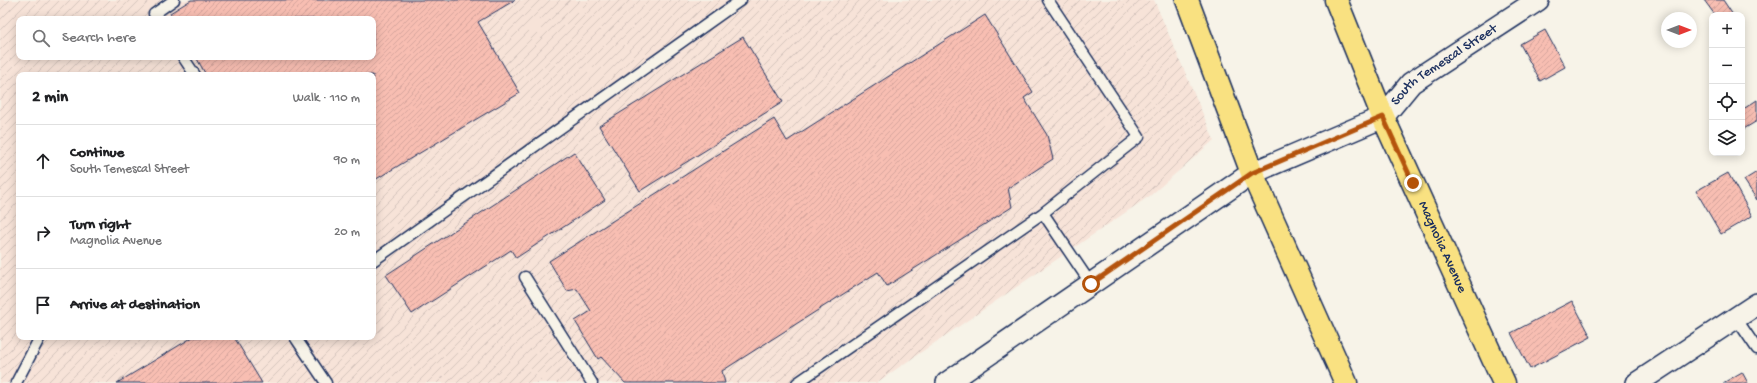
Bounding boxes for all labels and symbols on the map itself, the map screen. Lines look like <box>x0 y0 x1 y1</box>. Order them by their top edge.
north arrow <box>1661 12 1697 48</box>
street label: South Temescal Street <box>1387 20 1502 109</box>
route end <box>1404 174 1422 192</box>
street label: Magnolia Avenue <box>1414 199 1471 296</box>
route start <box>1082 275 1100 293</box>

